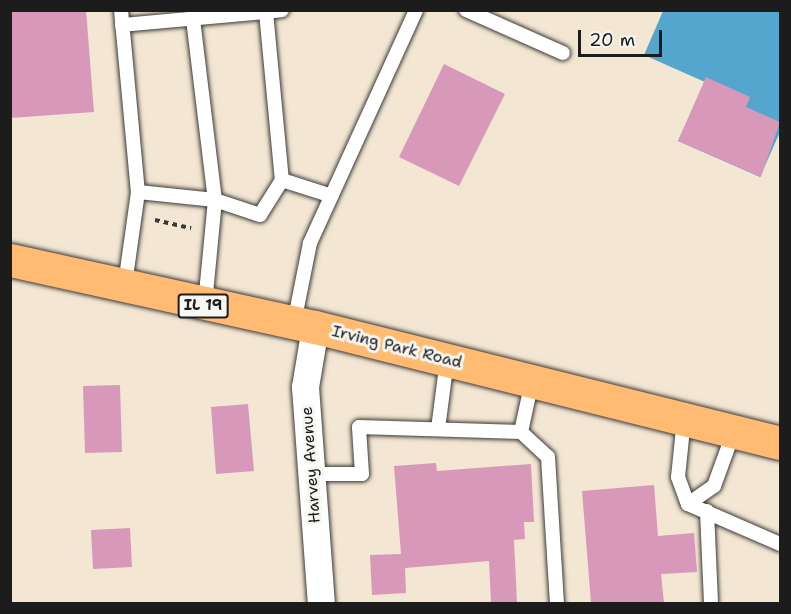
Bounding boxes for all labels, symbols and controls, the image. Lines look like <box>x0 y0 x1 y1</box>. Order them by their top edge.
scale bar <box>581 18 665 56</box>
text: 20 m <box>589 28 635 52</box>
road number: IL 19 <box>178 294 228 318</box>
street label: Irving Park Road <box>330 322 464 372</box>
street label: Harvey Avenue <box>297 406 325 524</box>

